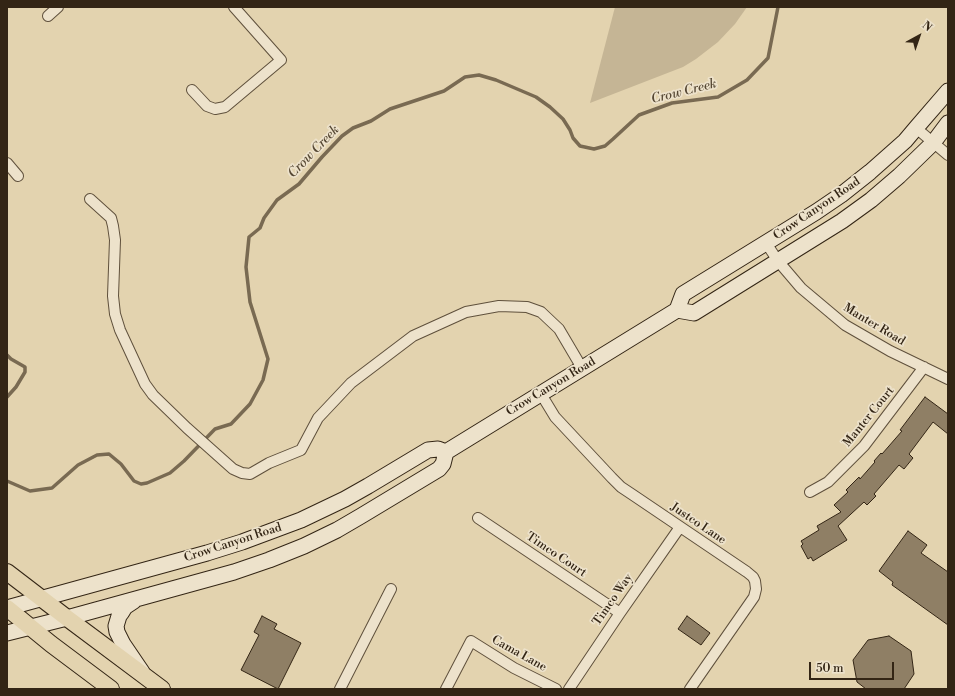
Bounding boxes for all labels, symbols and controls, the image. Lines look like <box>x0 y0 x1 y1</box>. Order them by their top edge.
north arrow <box>899 16 939 56</box>
text: N <box>919 19 935 35</box>
water label: Crow Creek <box>650 76 718 108</box>
water label: Crow Creek <box>285 123 343 181</box>
street label: Crow Canyon Road <box>771 175 863 243</box>
street label: Manter Road <box>840 301 908 349</box>
street label: Crow Canyon Road <box>504 355 598 419</box>
street label: Manter Court <box>840 384 898 450</box>
street label: Justco Lane <box>667 500 729 548</box>
street label: Crow Canyon Road <box>182 520 284 566</box>
street label: Timco Court <box>523 530 589 580</box>
street label: Timco Way <box>590 571 636 629</box>
street label: Cama Lane <box>489 633 549 675</box>
scale bar <box>811 654 896 680</box>
text: 50 m <box>816 661 844 676</box>

